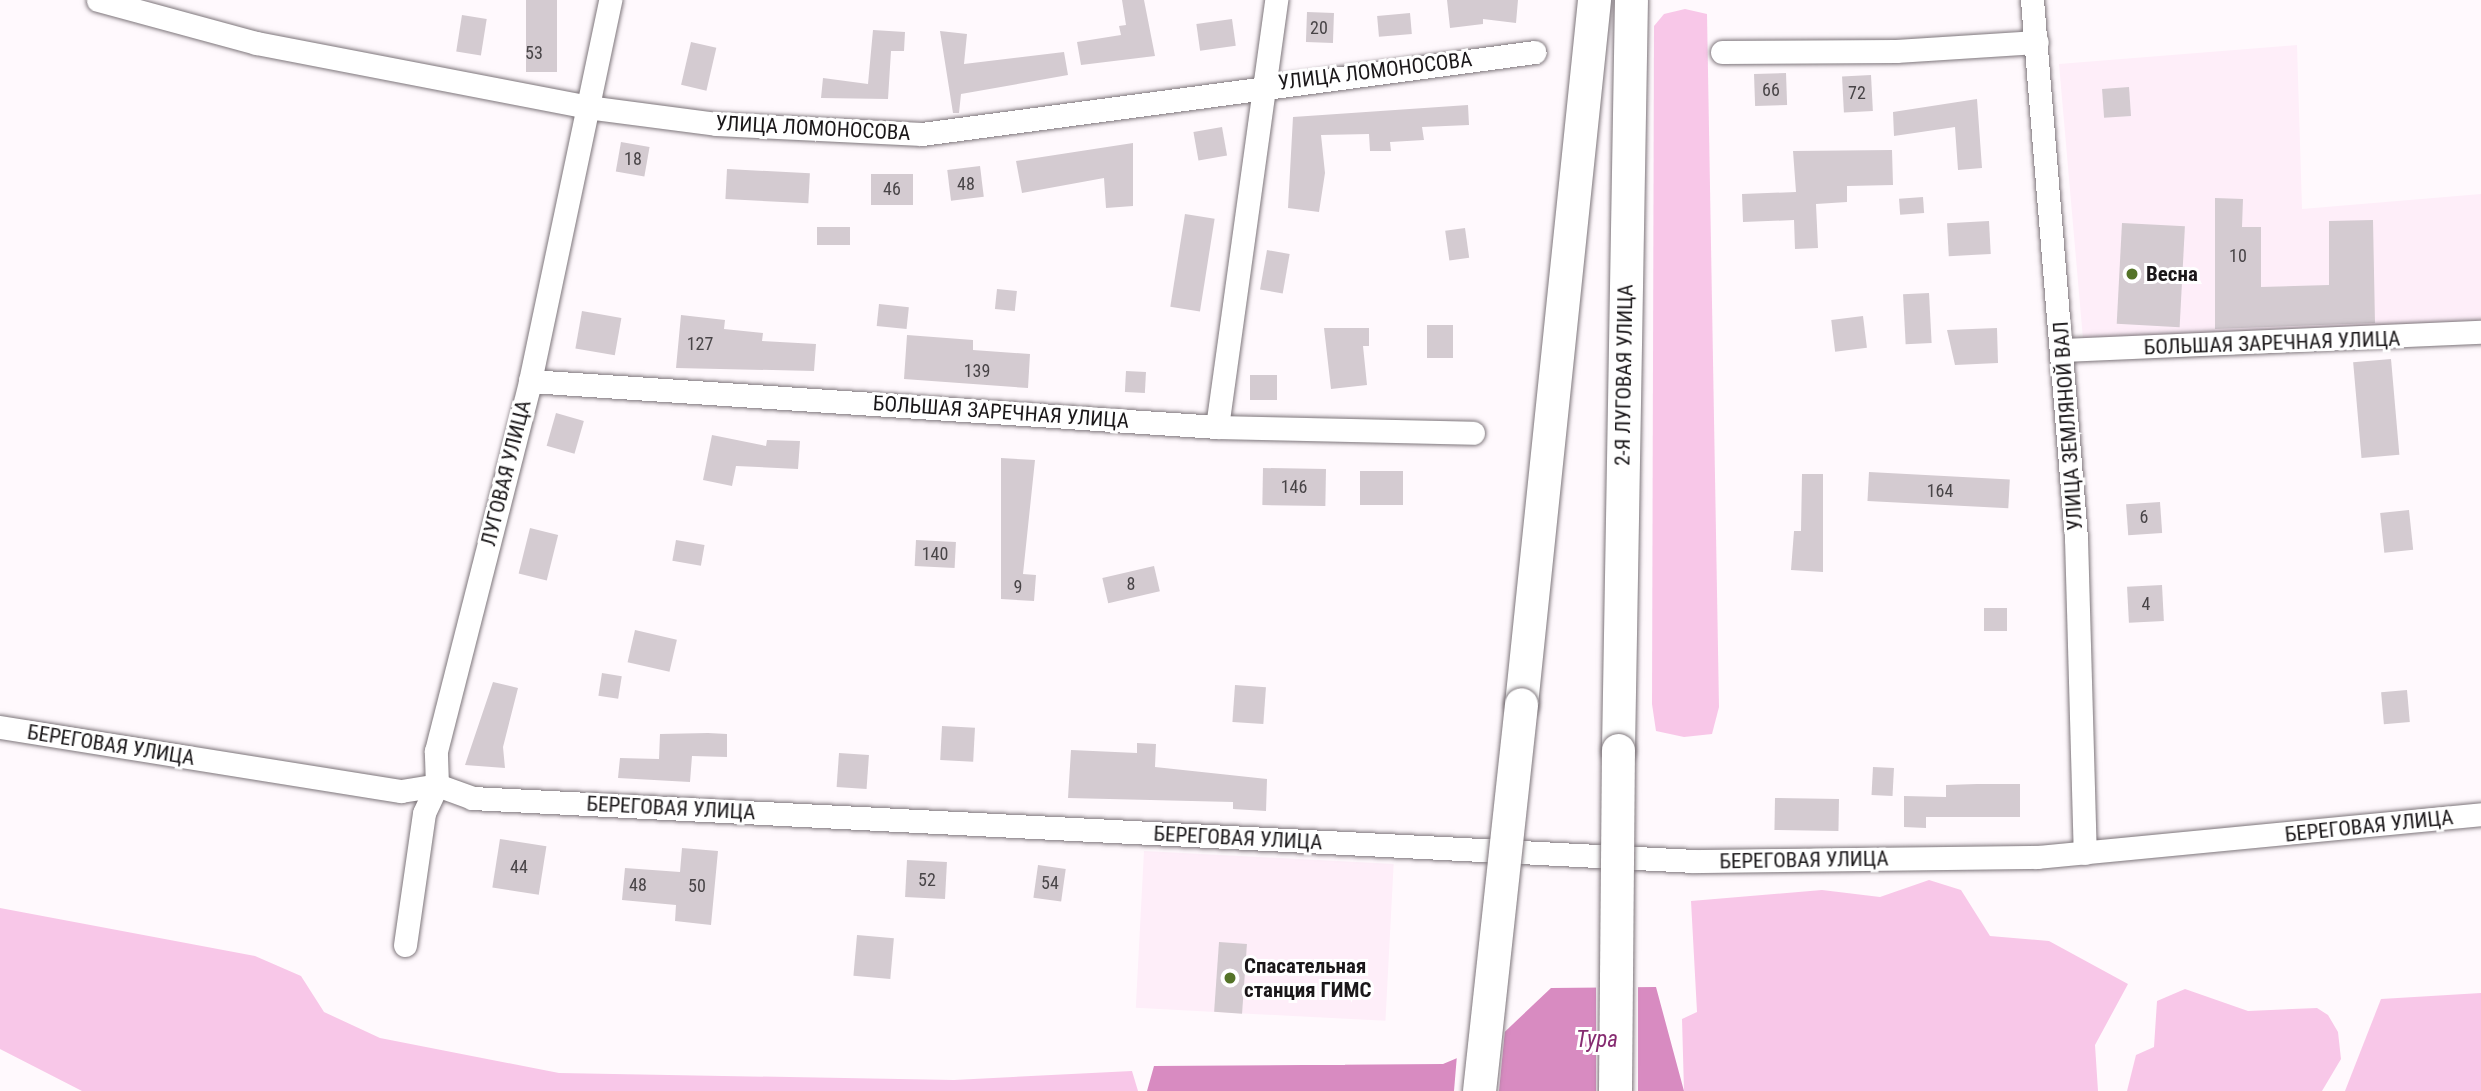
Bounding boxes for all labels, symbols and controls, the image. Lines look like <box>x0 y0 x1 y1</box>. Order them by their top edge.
house number: 20 <box>1310 17 1328 39</box>
house number: 53 <box>525 42 543 64</box>
street label: УЛИЦА ЛОМОНОСОВА <box>1277 47 1473 95</box>
house number: 66 <box>1762 79 1780 101</box>
house number: 72 <box>1848 82 1866 104</box>
street label: УЛИЦА ЛОМОНОСОВА <box>715 110 911 146</box>
house number: 18 <box>624 148 642 170</box>
house number: 48 <box>957 173 975 195</box>
house number: 46 <box>883 178 901 200</box>
house number: 10 <box>2229 245 2247 267</box>
place label: Весна <box>2146 261 2198 287</box>
marker: Весна <box>2124 266 2140 282</box>
street label: 2-Я ЛУГОВАЯ УЛИЦА <box>1610 284 1638 466</box>
street label: УЛИЦА ЗЕМЛЯНОЙ ВАЛ <box>2048 321 2088 531</box>
street label: БОЛЬШАЯ ЗАРЕЧНАЯ УЛИЦА <box>2143 326 2401 360</box>
house number: 127 <box>687 333 713 355</box>
house number: 139 <box>964 360 990 382</box>
street label: БОЛЬШАЯ ЗАРЕЧНАЯ УЛИЦА <box>872 390 1130 434</box>
street label: ЛУГОВАЯ УЛИЦА <box>476 397 536 549</box>
house number: 146 <box>1281 476 1307 498</box>
house number: 164 <box>1927 480 1953 502</box>
house number: 6 <box>2140 506 2148 528</box>
house number: 140 <box>922 543 948 565</box>
house number: 8 <box>1127 573 1135 595</box>
house number: 9 <box>1014 576 1022 598</box>
house number: 4 <box>2142 593 2150 615</box>
street label: БЕРЕГОВАЯ УЛИЦА <box>26 719 196 771</box>
street label: БЕРЕГОВАЯ УЛИЦА <box>586 791 756 825</box>
street label: БЕРЕГОВАЯ УЛИЦА <box>2284 805 2454 847</box>
street label: БЕРЕГОВАЯ УЛИЦА <box>1153 821 1323 855</box>
street label: БЕРЕГОВАЯ УЛИЦА <box>1719 846 1889 874</box>
house number: 44 <box>510 856 528 878</box>
house number: 52 <box>918 869 936 891</box>
house number: 54 <box>1041 872 1059 894</box>
house number: 48 <box>629 874 647 896</box>
house number: 50 <box>688 875 706 897</box>
place label: Спасательная станция ГИМС <box>1244 953 1371 1003</box>
marker: Спасательная станция ГИМС <box>1222 970 1238 986</box>
water label: Тура <box>1576 1026 1618 1054</box>

